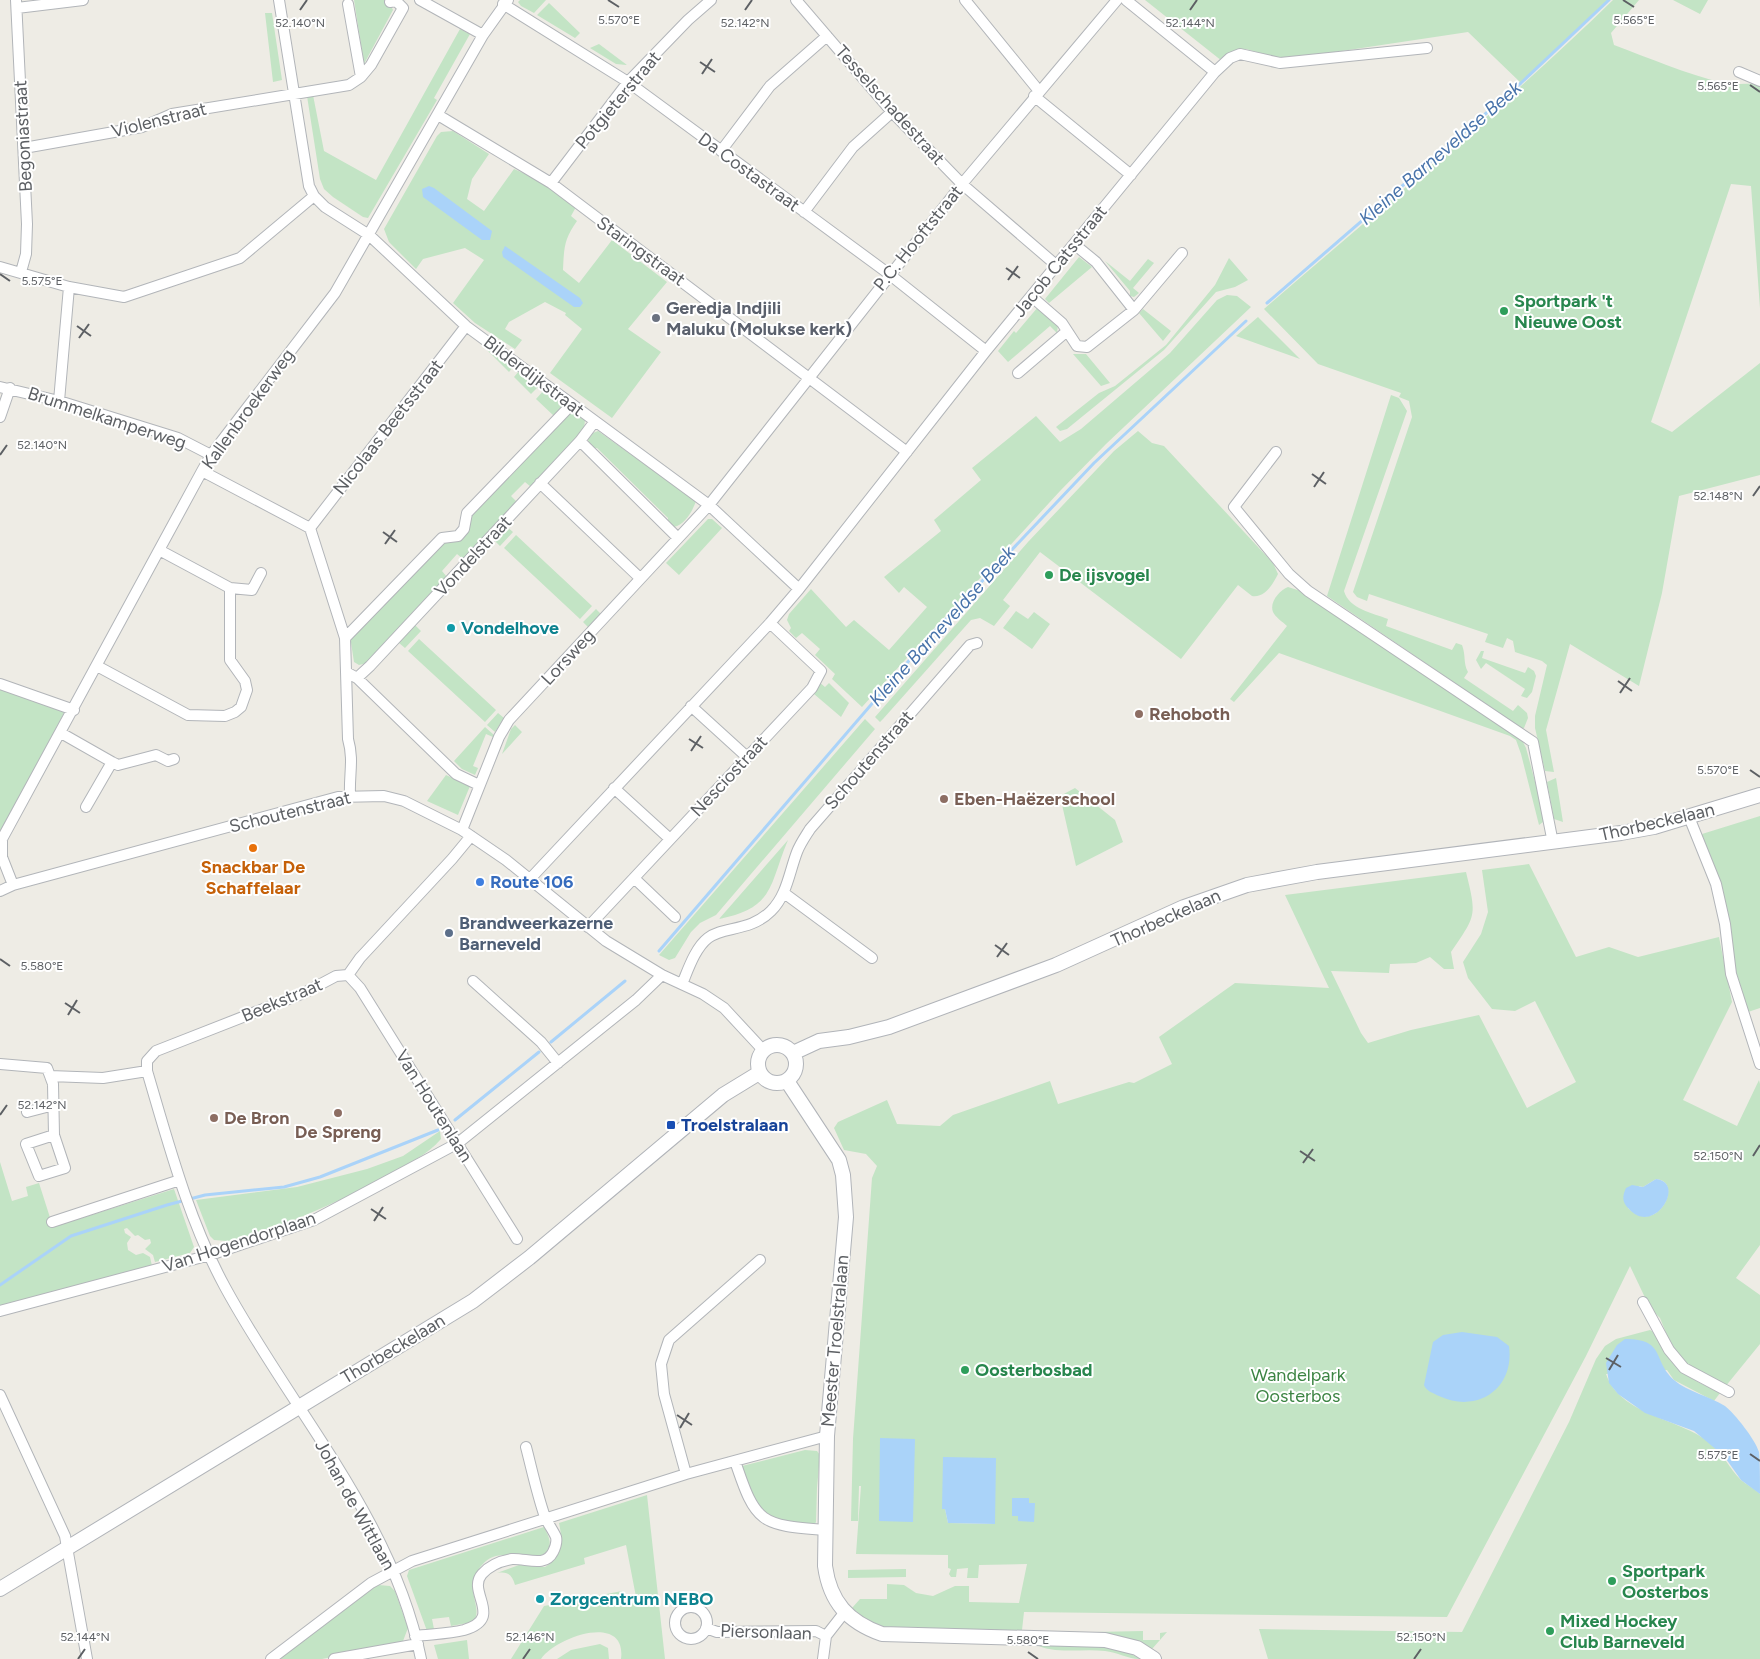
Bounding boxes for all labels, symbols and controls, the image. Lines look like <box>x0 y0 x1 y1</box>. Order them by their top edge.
text: 5.570°E <box>598 13 640 27</box>
text: 5.565°E <box>1613 13 1655 27</box>
text: 52.140°N <box>275 16 325 30</box>
text: 52.142°N <box>721 16 769 30</box>
text: 52.144°N <box>1165 16 1215 30</box>
street label: Tesselschadestraat <box>831 41 950 169</box>
street label: Potgieterstraat <box>571 46 665 153</box>
water label: Kleine Barneveldse Beek <box>1354 76 1526 230</box>
street label: Begoniastraat <box>9 79 37 192</box>
text: 5.565°E <box>1697 79 1739 93</box>
street label: Violenstraat <box>109 98 209 142</box>
street label: Da Costastraat <box>694 128 804 216</box>
street label: P.C. Hooftstraat <box>869 181 967 295</box>
street label: Jacob Catsstraat <box>1008 201 1112 321</box>
street label: Staringstraat <box>592 211 690 291</box>
text: 5.575°E <box>21 274 63 288</box>
place label: Sportpark 't Nieuwe Oost <box>1514 290 1622 333</box>
place label: Geredja Indjili Maluku (Molukse kerk) <box>666 297 852 340</box>
marker: Sportpark 't Nieuwe Oost <box>1498 305 1510 317</box>
marker: Geredja Indjili Maluku (Molukse kerk) <box>650 312 662 324</box>
street label: Bilderdijkstraat <box>479 331 589 421</box>
street label: Kallenbroekerweg <box>197 345 299 473</box>
street label: Nicolaas Beetsstraat <box>328 355 448 499</box>
street label: Brummelkamperweg <box>25 382 189 454</box>
text: 52.140°N <box>17 438 67 452</box>
text: 52.148°N <box>1693 489 1743 503</box>
street label: Vondelstraat <box>430 511 516 601</box>
water label: Kleine Barneveldse Beek <box>864 541 1021 711</box>
place label: De ijsvogel <box>1059 564 1150 586</box>
marker: De ijsvogel <box>1043 569 1055 581</box>
place label: Vondelhove <box>461 617 559 639</box>
marker: Vondelhove <box>445 622 457 634</box>
street label: Lorsweg <box>537 624 599 690</box>
place label: Rehoboth <box>1149 703 1230 725</box>
street label: Schoutenstraat <box>820 706 918 814</box>
marker: Rehoboth <box>1133 708 1145 720</box>
street label: Nesciostraat <box>686 731 772 821</box>
text: 5.570°E <box>1697 763 1739 777</box>
street label: Schoutenstraat <box>227 786 353 838</box>
place label: Eben-Haëzerschool <box>954 788 1115 810</box>
marker: Eben-Haëzerschool <box>938 793 950 805</box>
street label: Thorbeckelaan <box>1597 798 1717 846</box>
marker: Snackbar De Schaffelaar <box>247 842 259 854</box>
place label: Snackbar De Schaffelaar <box>201 856 305 899</box>
place label: Route 106 <box>490 871 573 893</box>
marker: Route 106 <box>474 876 486 888</box>
street label: Thorbeckelaan <box>1108 884 1224 952</box>
place label: Brandweerkazerne Barneveld <box>459 912 613 955</box>
marker: Brandweerkazerne Barneveld <box>443 927 455 939</box>
text: 5.580°E <box>21 959 63 973</box>
street label: Beekstraat <box>238 973 326 1027</box>
street label: Van Houtenlaan <box>391 1046 477 1166</box>
text: 52.142°N <box>18 1098 66 1112</box>
place label: De Bron <box>224 1107 289 1129</box>
marker: De Spreng <box>332 1107 344 1119</box>
marker: De Bron <box>208 1112 220 1124</box>
place label: Troelstralaan <box>681 1114 788 1136</box>
marker: Troelstralaan <box>665 1119 677 1131</box>
place label: De Spreng <box>295 1121 381 1143</box>
text: 52.150°N <box>1693 1149 1743 1163</box>
street label: Van Hogendorplaan <box>160 1207 318 1277</box>
street label: Meester Troelstralaan <box>817 1254 853 1428</box>
street label: Thorbeckelaan <box>337 1309 449 1389</box>
place label: Oosterbosbad <box>975 1359 1093 1381</box>
marker: Oosterbosbad <box>959 1364 971 1376</box>
park label: Wandelpark Oosterbos <box>1251 1364 1346 1407</box>
street label: Johan de Wittlaan <box>310 1436 400 1574</box>
text: 5.575°E <box>1697 1448 1739 1462</box>
place label: Sportpark Oosterbos <box>1622 1560 1709 1603</box>
marker: Sportpark Oosterbos <box>1606 1575 1618 1587</box>
place label: Zorgcentrum NEBO <box>550 1588 713 1610</box>
marker: Zorgcentrum NEBO <box>534 1593 546 1605</box>
place label: Mixed Hockey Club Barneveld <box>1560 1610 1685 1653</box>
street label: Piersonlaan <box>720 1619 812 1645</box>
marker: Mixed Hockey Club Barneveld <box>1544 1625 1556 1637</box>
text: 52.144°N <box>60 1630 110 1644</box>
text: 52.146°N <box>505 1630 555 1644</box>
text: 52.150°N <box>1396 1630 1446 1644</box>
text: 5.580°E <box>1007 1633 1049 1647</box>

